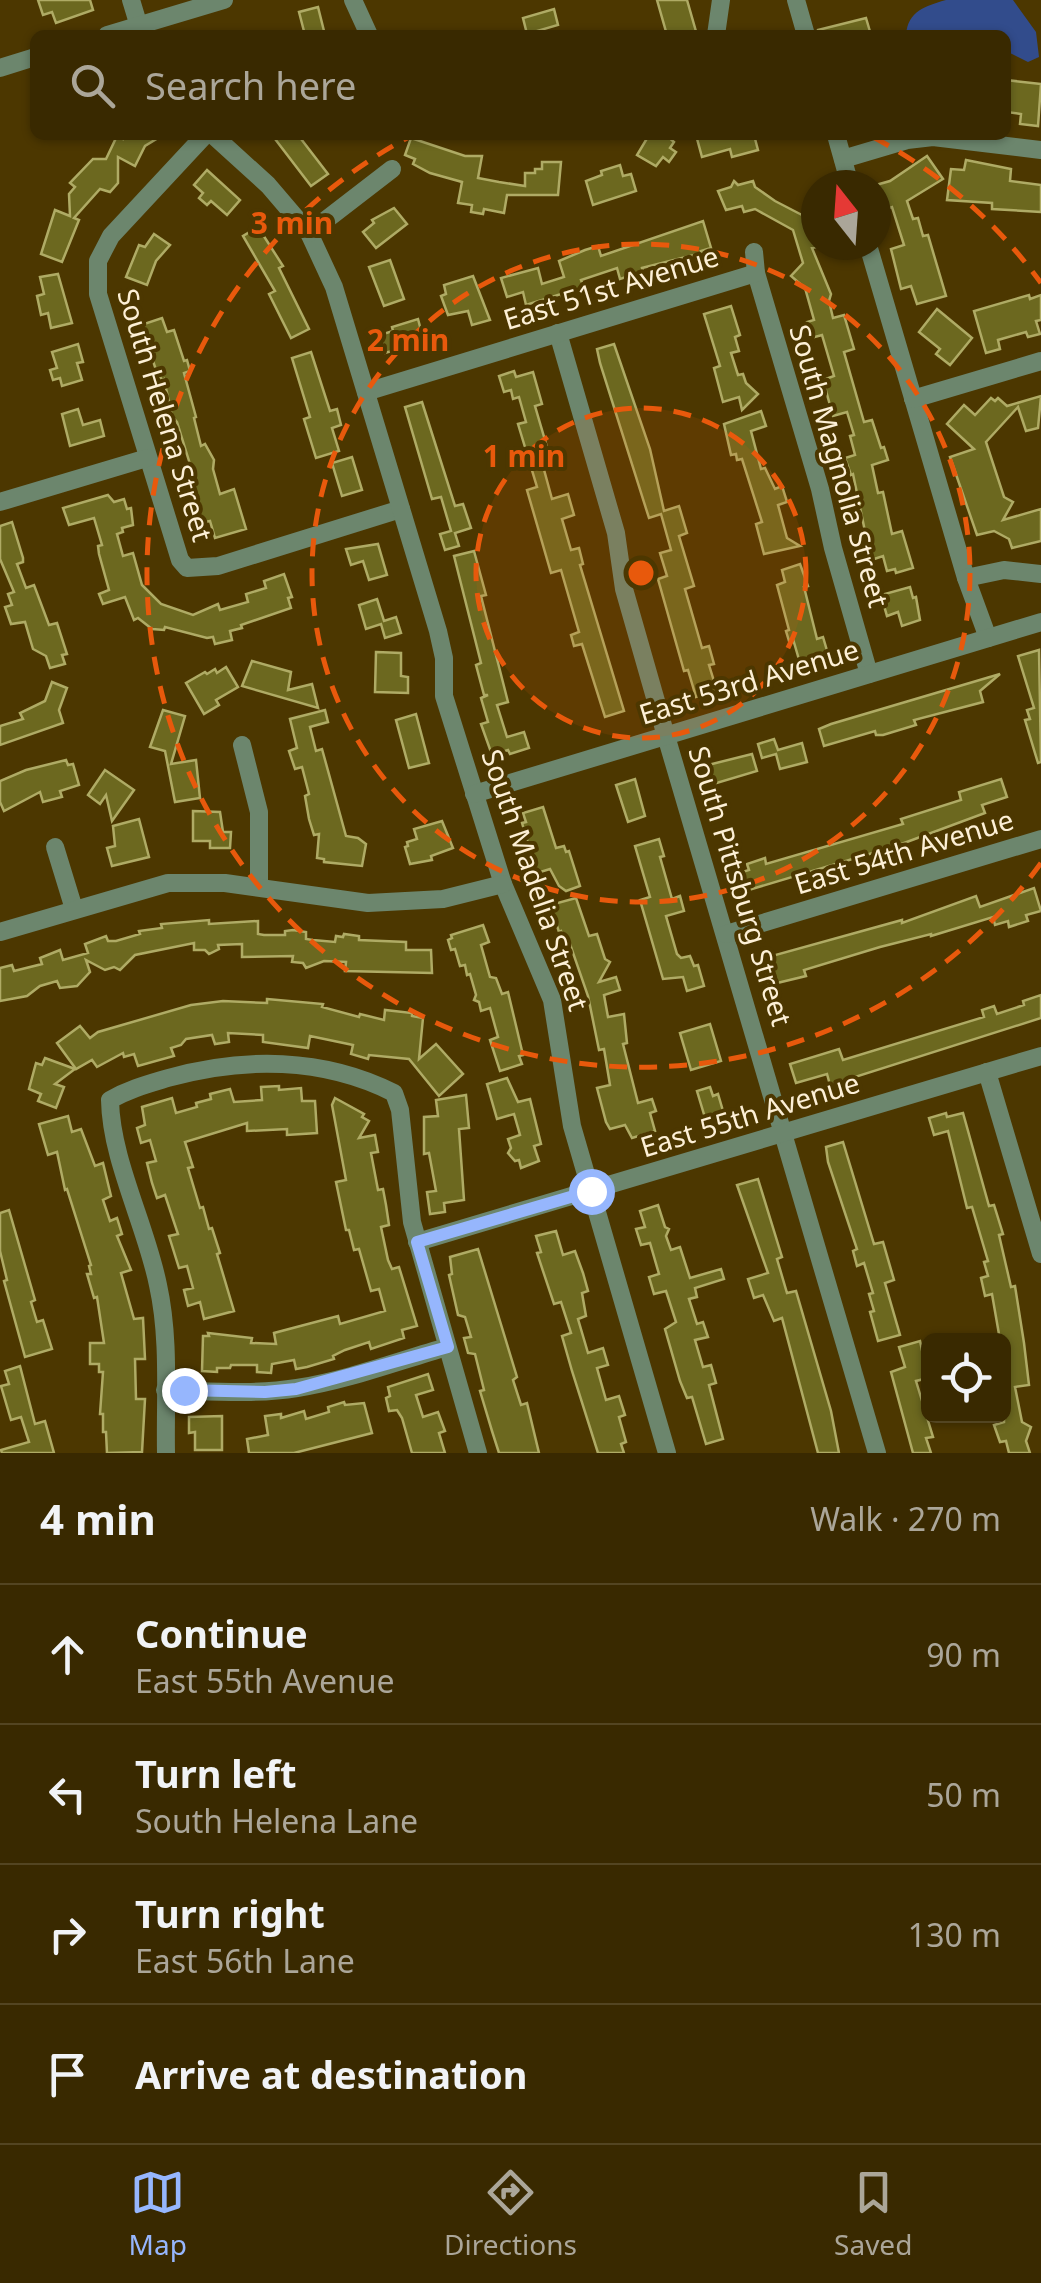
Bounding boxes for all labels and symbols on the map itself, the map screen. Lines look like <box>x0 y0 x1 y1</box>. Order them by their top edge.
north arrow <box>801 170 891 260</box>
text: 3 min <box>251 202 333 243</box>
street label: East 51st Avenue <box>498 236 723 338</box>
street label: South Helena Street <box>109 284 222 546</box>
text: 2 min <box>367 319 449 360</box>
street label: South Magnolia Street <box>781 320 899 612</box>
text: 1 min <box>483 435 565 476</box>
centre of rings <box>623 555 659 591</box>
street label: East 53rd Avenue <box>634 630 863 733</box>
street label: South Pittsburg Street <box>680 741 802 1030</box>
street label: South Madelia Street <box>473 744 599 1015</box>
street label: East 54th Avenue <box>790 800 1018 902</box>
street label: East 55th Avenue <box>636 1063 864 1165</box>
route start <box>569 1169 615 1215</box>
route end <box>162 1368 208 1414</box>

